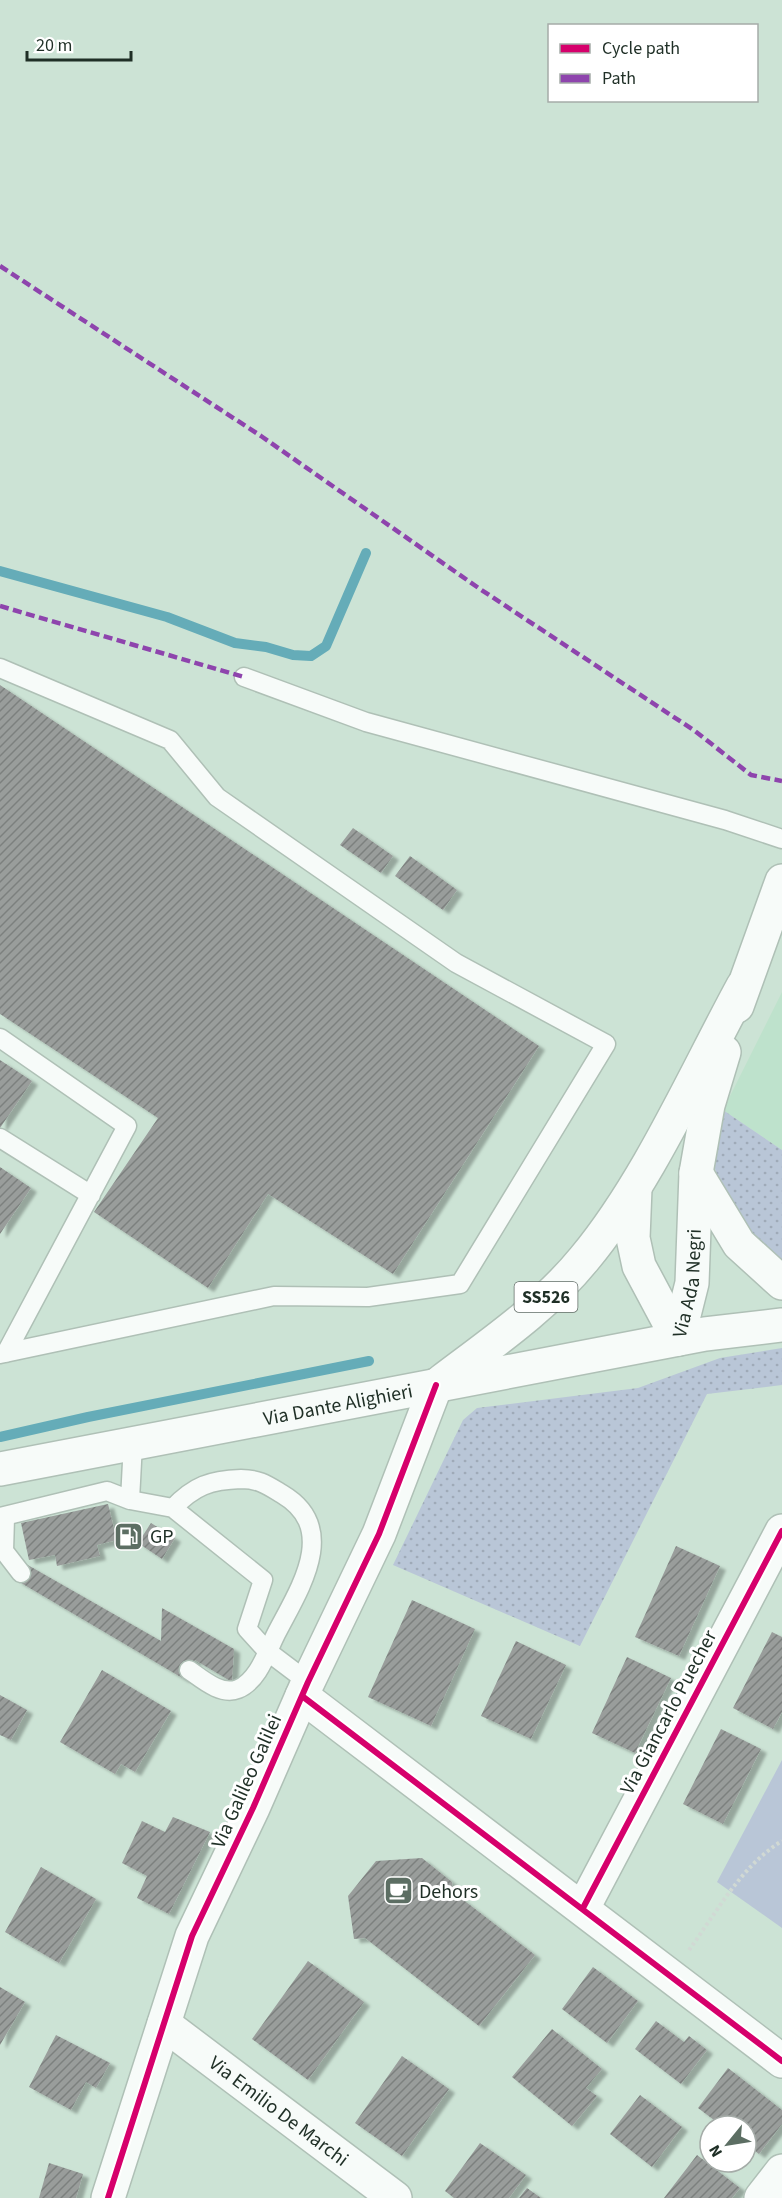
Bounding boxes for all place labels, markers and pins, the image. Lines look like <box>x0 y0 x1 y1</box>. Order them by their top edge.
fuel station icon: GP <box>113 1520 145 1552</box>
place label: GP <box>150 1523 174 1551</box>
cafe icon: Dehors <box>382 1875 414 1907</box>
place label: Dehors <box>419 1878 478 1906</box>

